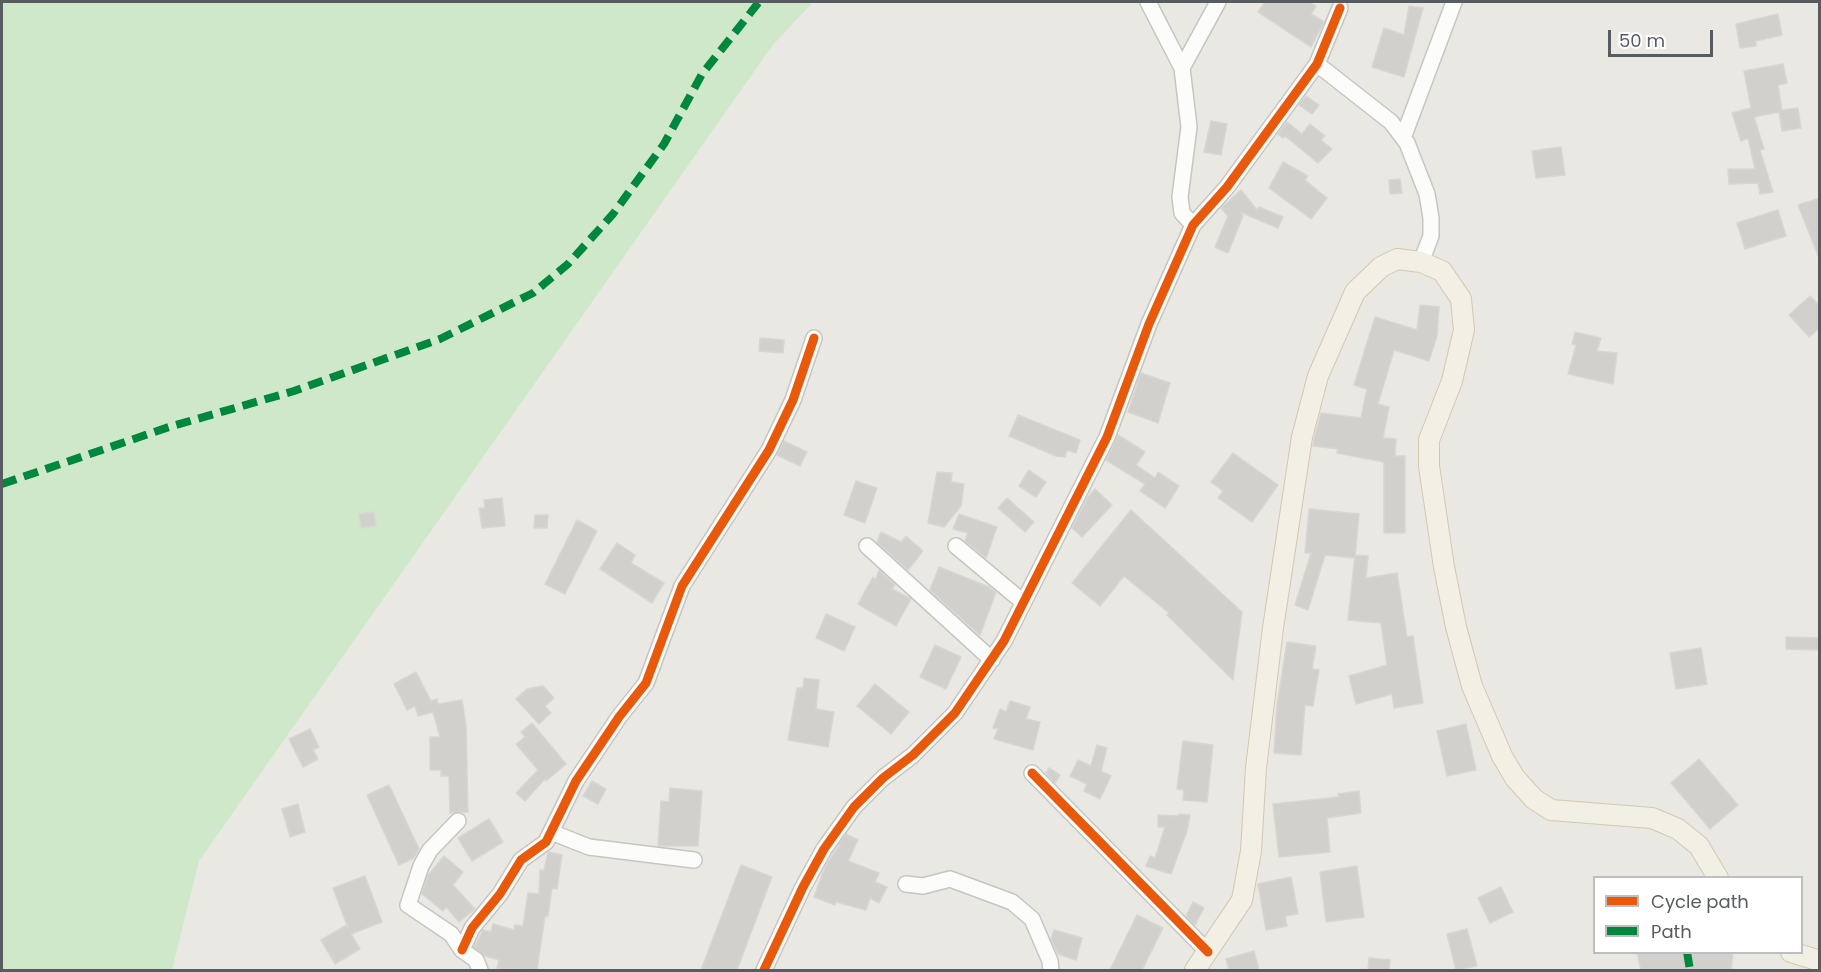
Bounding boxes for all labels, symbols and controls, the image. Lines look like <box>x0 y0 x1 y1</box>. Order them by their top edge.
scale bar <box>1611 18 1716 56</box>
text: 50 m <box>1619 28 1665 53</box>
legend <box>1593 876 1803 954</box>
text: Cycle path <box>1651 889 1749 914</box>
text: Path <box>1651 919 1692 944</box>

